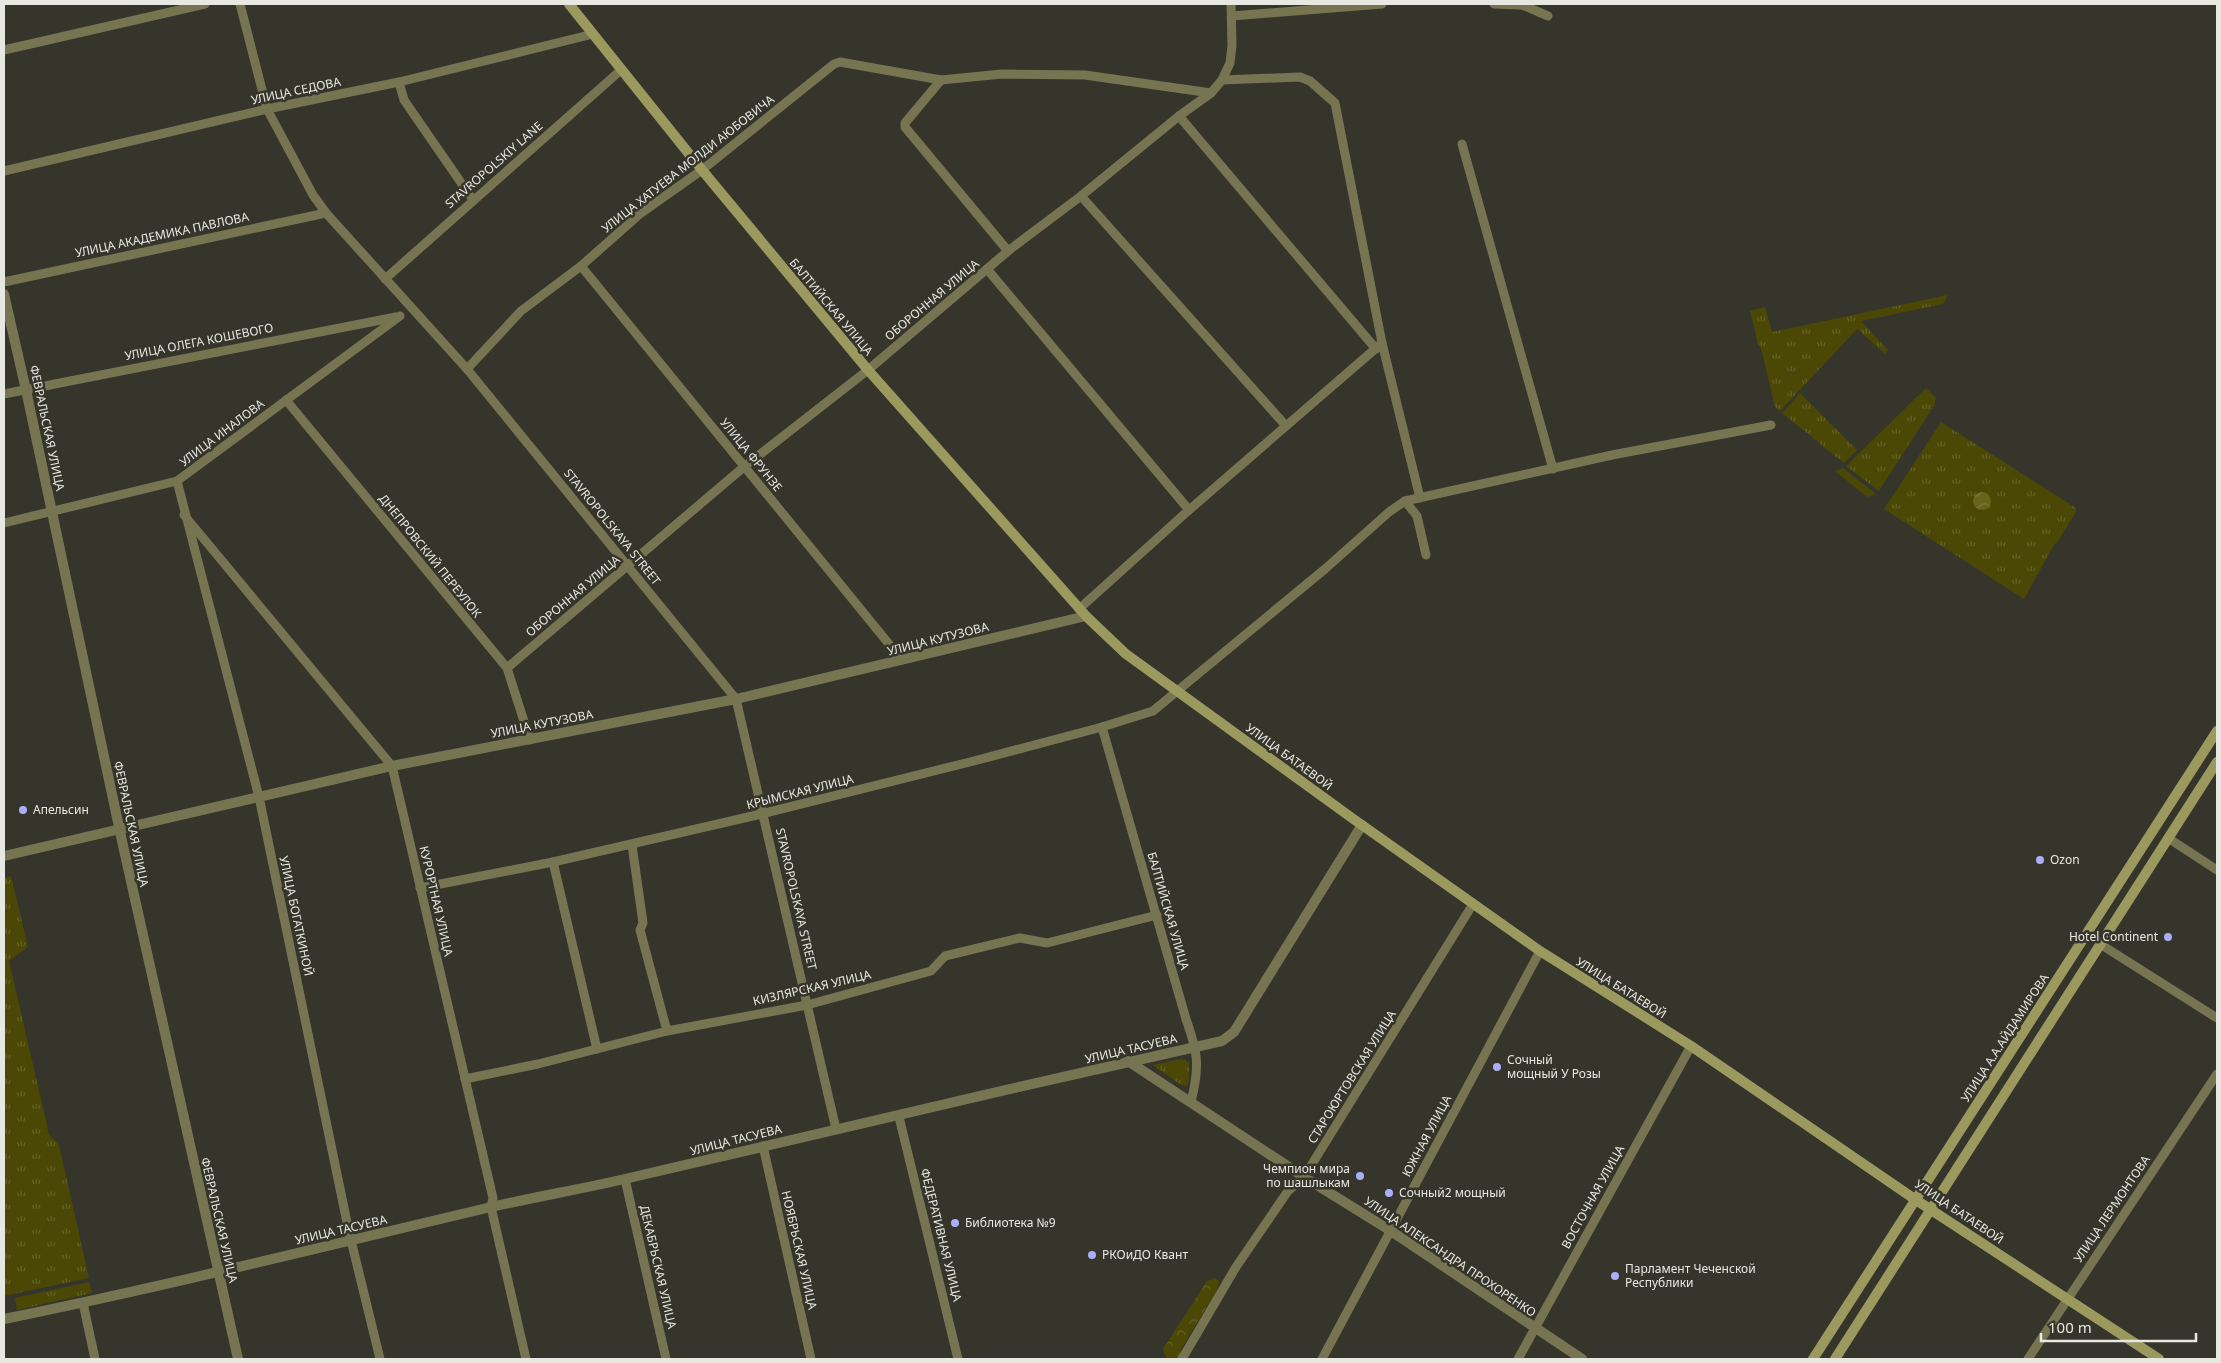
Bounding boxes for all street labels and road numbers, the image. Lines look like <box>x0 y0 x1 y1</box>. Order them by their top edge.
street label: УЛИЦА СЕДОВА <box>250 73 343 108</box>
street label: УЛИЦА ХАТУЕВА МОЛДИ АЮБОВИЧА <box>598 91 778 236</box>
street label: STAVROPOLSKIY LANE <box>441 117 546 212</box>
street label: УЛИЦА АКАДЕМИКА ПАВЛОВА <box>74 208 251 261</box>
street label: БАЛТИЙСКАЯ УЛИЦА <box>786 254 877 359</box>
street label: ОБОРОННАЯ УЛИЦА <box>881 255 983 344</box>
street label: УЛИЦА ОЛЕГА КОШЕВОГО <box>123 319 275 364</box>
street label: ФЕВРАЛЬСКАЯ УЛИЦА <box>26 363 69 493</box>
street label: УЛИЦА ИНАЛОВА <box>176 395 268 470</box>
street label: УЛИЦА ФРУНЗЕ <box>716 414 786 495</box>
street label: STAVROPOLSKAYA STREET <box>560 465 665 589</box>
street label: ДНЕПРОВСКИЙ ПЕРЕУЛОК <box>375 490 486 621</box>
street label: ОБОРОННАЯ УЛИЦА <box>522 551 624 640</box>
street label: УЛИЦА КУТУЗОВА <box>885 618 991 659</box>
street label: УЛИЦА КУТУЗОВА <box>489 705 595 742</box>
street label: УЛИЦА БАТАЕВОЙ <box>1242 719 1336 794</box>
street label: ФЕВРАЛЬСКАЯ УЛИЦА <box>110 759 153 889</box>
street label: КРЫМСКАЯ УЛИЦА <box>745 770 856 813</box>
street label: STAVROPOLSKAYA STREET <box>772 826 821 972</box>
street label: КУРОРТНАЯ УЛИЦА <box>416 844 458 958</box>
street label: БАЛТИЙСКАЯ УЛИЦА <box>1143 850 1194 972</box>
street label: УЛИЦА БОГАТКИНОЙ <box>275 854 318 978</box>
street label: УЛИЦА БАТАЕВОЙ <box>1573 953 1670 1022</box>
street label: КИЗЛЯРСКАЯ УЛИЦА <box>751 966 873 1009</box>
street label: УЛИЦА А.А.АЙДАМИРОВА <box>1957 970 2053 1105</box>
street label: СТАРОЮРТОВСКАЯ УЛИЦА <box>1304 1007 1400 1147</box>
street label: УЛИЦА ТАСУЕВА <box>1083 1030 1179 1067</box>
street label: ЮЖНАЯ УЛИЦА <box>1398 1092 1455 1180</box>
street label: УЛИЦА ТАСУЕВА <box>688 1120 784 1159</box>
street label: ВОСТОЧНАЯ УЛИЦА <box>1557 1142 1628 1252</box>
street label: УЛИЦА ЛЕРМОНТОВА <box>2069 1152 2154 1266</box>
street label: ФЕВРАЛЬСКАЯ УЛИЦА <box>197 1156 242 1285</box>
street label: ФЕДЕРАТИВНАЯ УЛИЦА <box>917 1167 966 1304</box>
street label: УЛИЦА БАТАЕВОЙ <box>1912 1176 2007 1248</box>
street label: НОЯБРЬСКАЯ УЛИЦА <box>778 1189 822 1311</box>
street label: УЛИЦА АЛЕКСАНДРА ПРОХОРЕНКО <box>1361 1193 1540 1321</box>
street label: ДЕКАБРЬСКАЯ УЛИЦА <box>636 1203 681 1331</box>
street label: УЛИЦА ТАСУЕВА <box>293 1211 389 1248</box>

